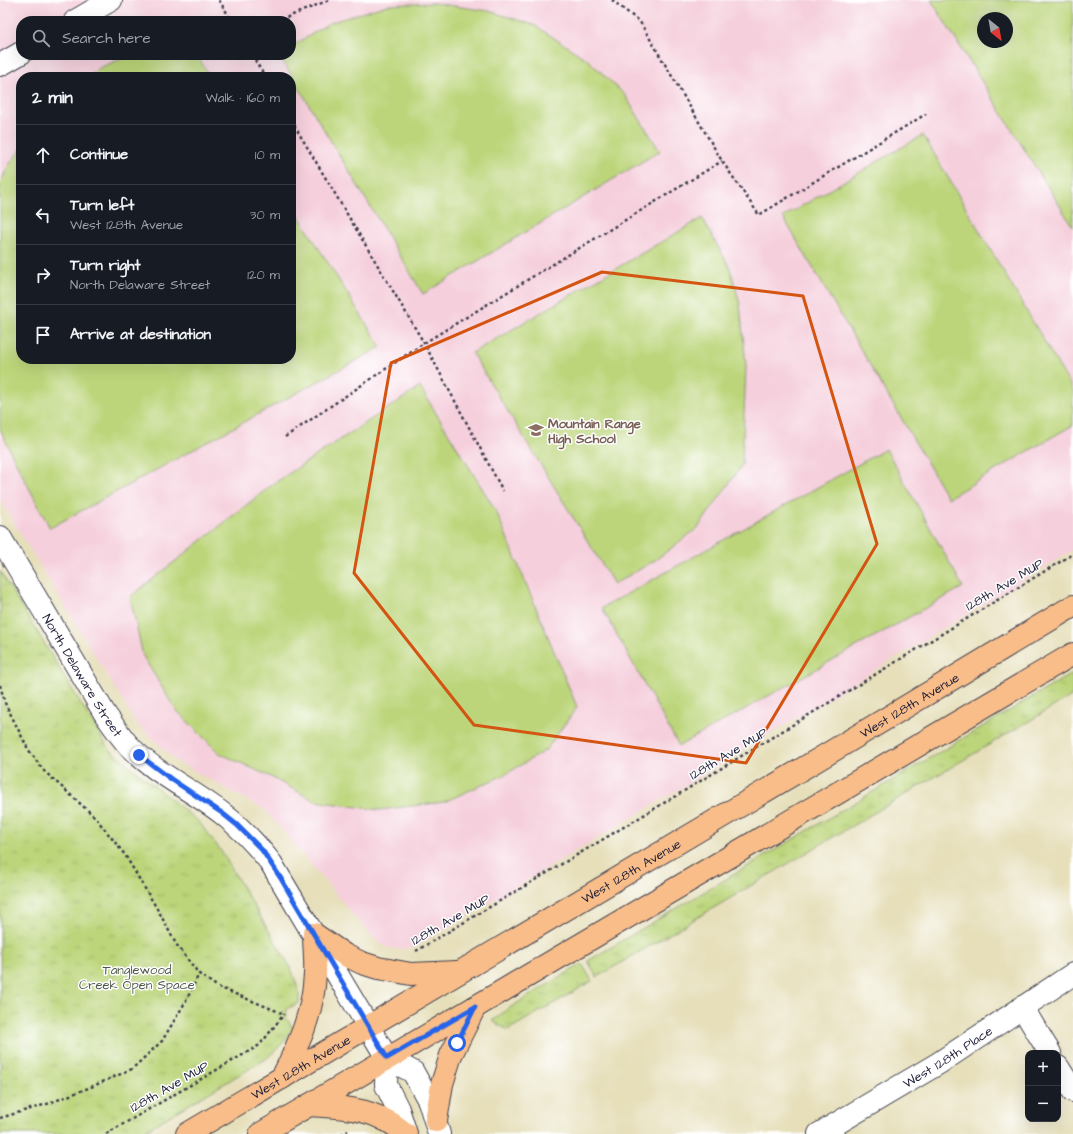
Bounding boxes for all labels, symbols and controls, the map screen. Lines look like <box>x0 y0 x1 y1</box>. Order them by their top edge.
north arrow <box>977 12 1013 48</box>
search box <box>16 16 296 60</box>
icon: search <box>30 27 52 49</box>
text: Search here <box>62 28 151 49</box>
text: 2 min <box>32 86 73 110</box>
text: Walk · 160 m <box>206 89 280 107</box>
icon: ahead <box>32 144 54 166</box>
text: Continue <box>70 144 128 165</box>
text: 10 m <box>255 146 280 164</box>
text: Turn left <box>70 195 134 216</box>
icon: left <box>32 204 54 226</box>
text: 30 m <box>250 206 280 224</box>
text: West 128th Avenue <box>70 216 183 234</box>
text: Turn right <box>70 255 141 276</box>
icon: right <box>32 264 54 286</box>
text: 120 m <box>247 266 280 284</box>
text: North Delaware Street <box>70 276 210 294</box>
icon: arrive <box>32 324 54 346</box>
text: Arrive at destination <box>70 324 211 345</box>
place label: Mountain Range High School <box>548 415 641 450</box>
school or university icon: Mountain Range High School <box>527 421 545 439</box>
street label: 128th Ave MUP <box>962 554 1048 615</box>
street label: North Delaware Street <box>38 611 127 741</box>
street label: West 128th Avenue <box>856 669 963 743</box>
street label: 128th Ave MUP <box>686 723 772 784</box>
route end <box>130 746 148 764</box>
street label: West 128th Avenue <box>578 835 684 908</box>
street label: 128th Ave MUP <box>408 890 494 950</box>
park label: Tanglewood Creek Open Space <box>79 961 195 994</box>
street label: West 128th Place <box>900 1022 996 1092</box>
street label: West 128th Avenue <box>248 1031 354 1104</box>
route start <box>448 1034 466 1052</box>
map controls <box>1025 1050 1061 1122</box>
button: + <box>1025 1050 1061 1086</box>
street label: 128th Ave MUP <box>127 1057 213 1117</box>
button: − <box>1025 1086 1061 1122</box>

